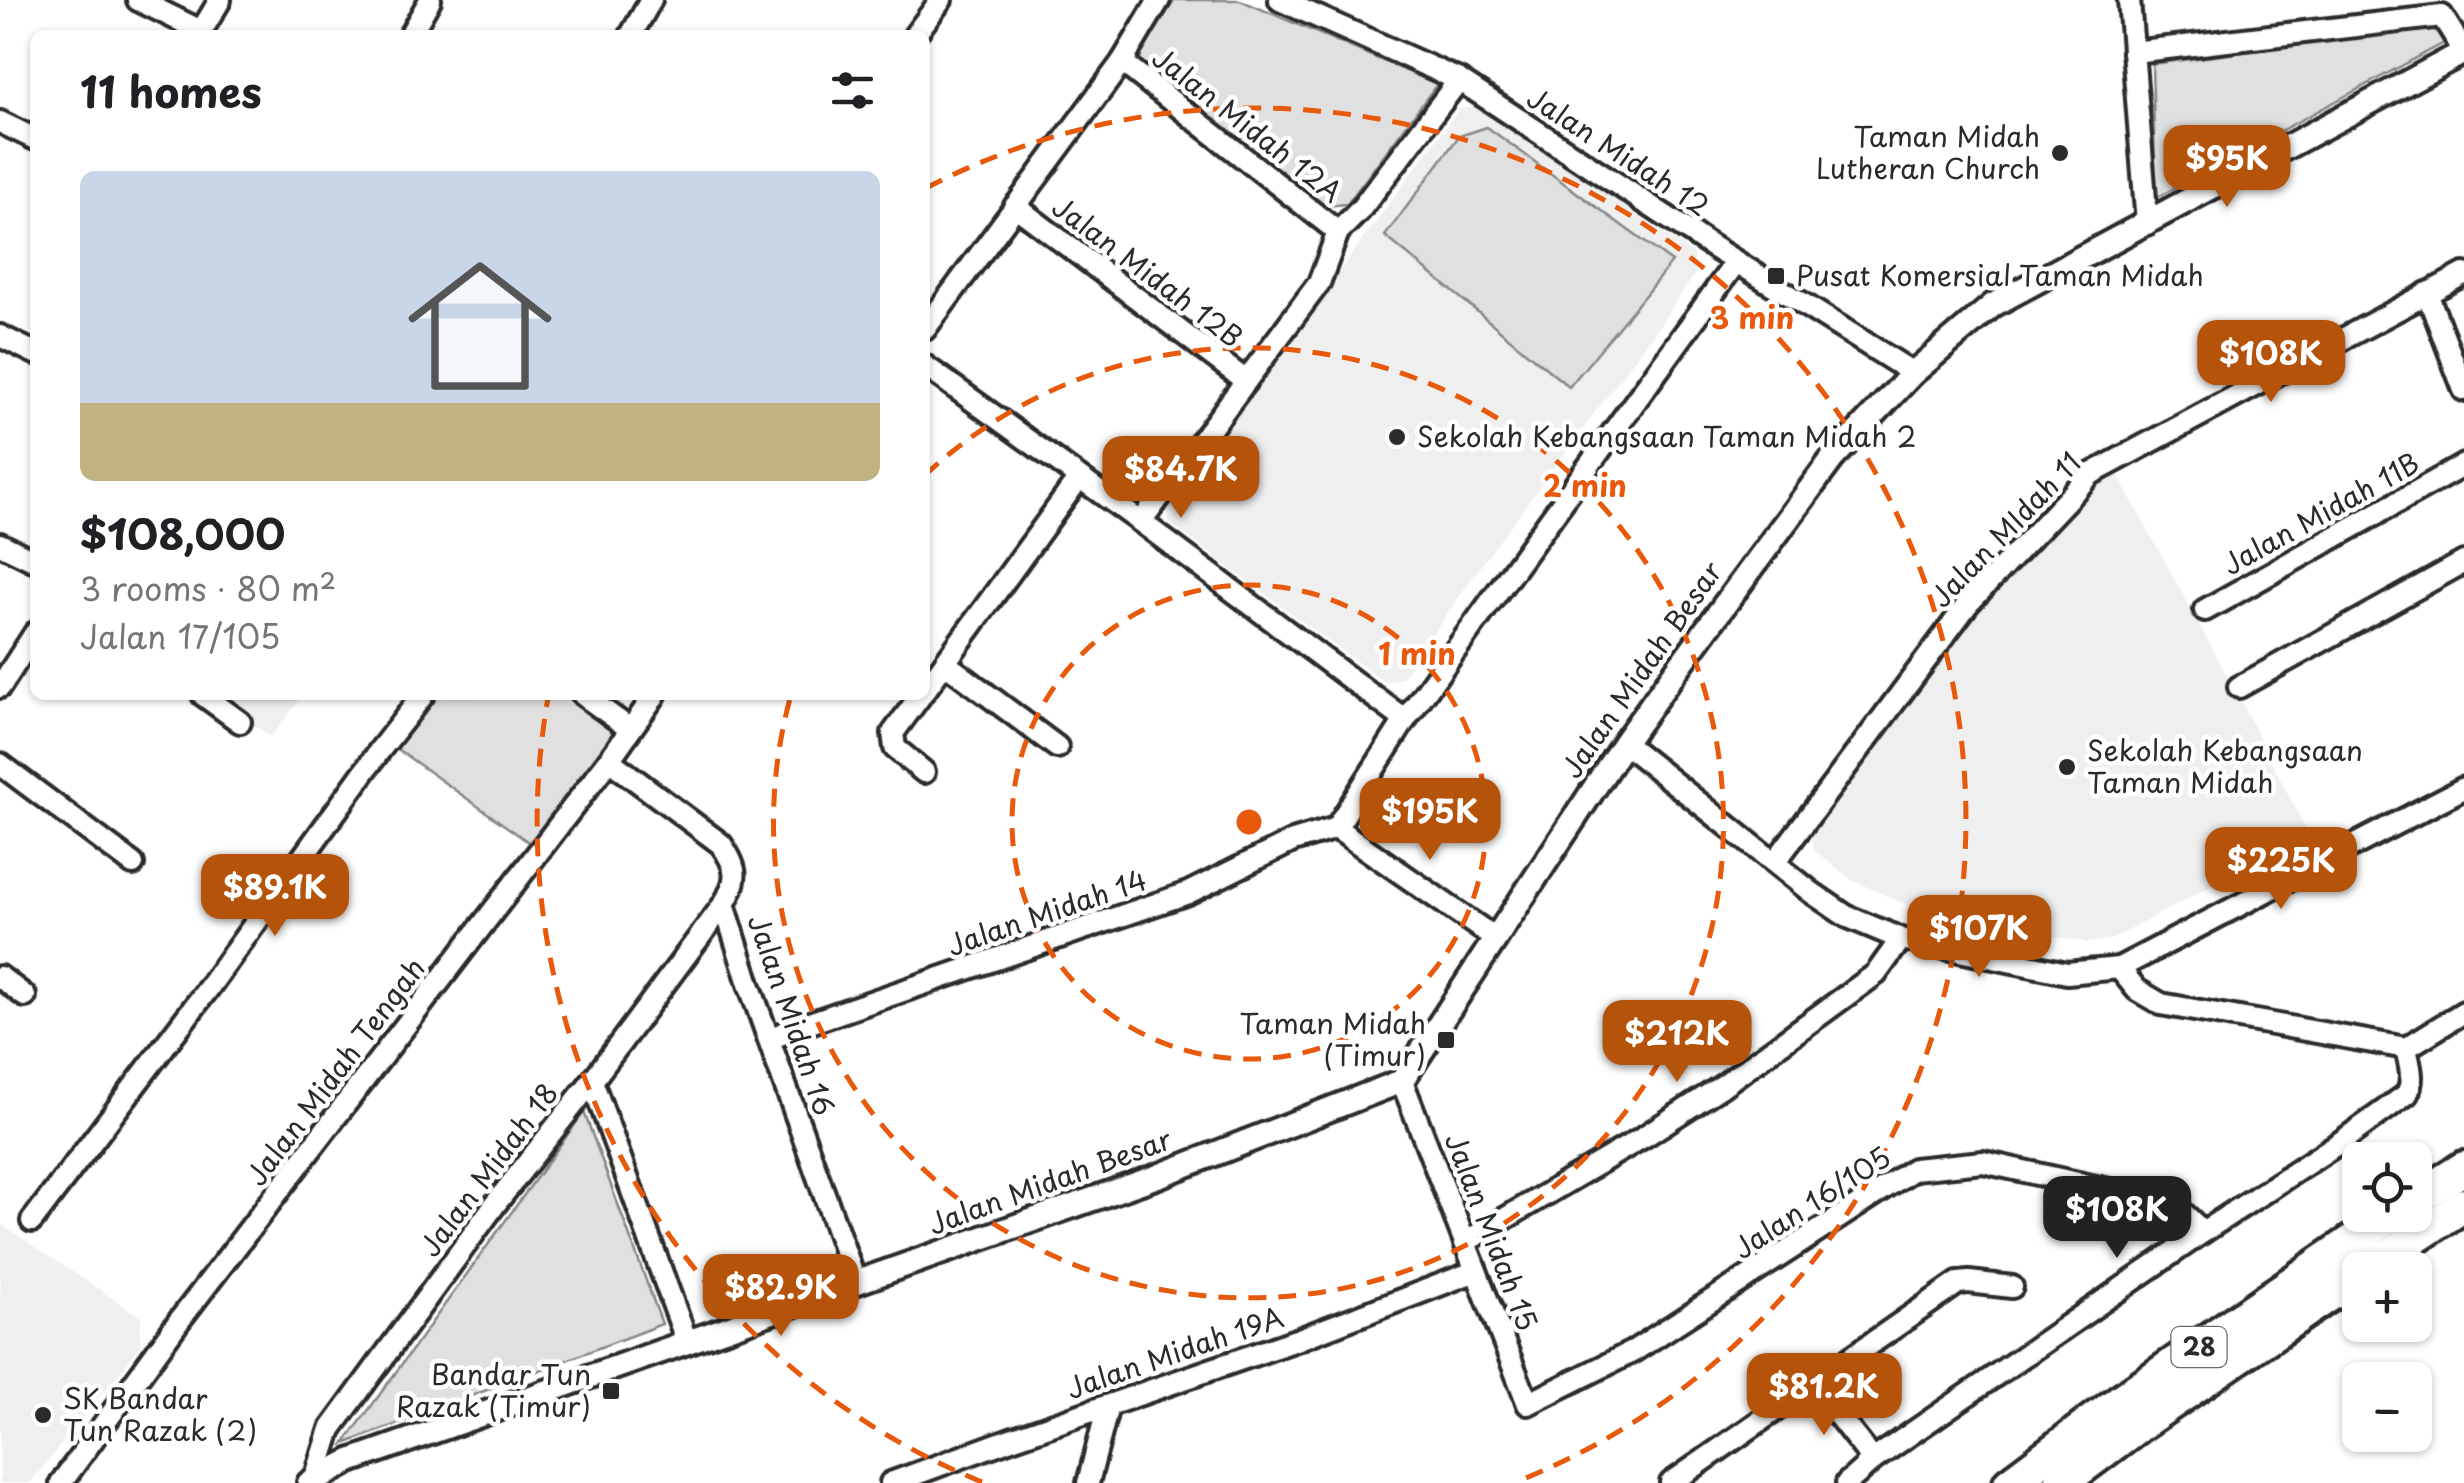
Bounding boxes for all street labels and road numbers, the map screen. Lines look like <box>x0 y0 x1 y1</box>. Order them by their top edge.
street label: Jalan Midah 12A <box>1144 36 1352 212</box>
street label: Jalan Midah 12 <box>1519 75 1719 226</box>
street label: Jalan Midah 12B <box>1044 185 1252 357</box>
street label: Jalan Midah 11B <box>2214 441 2427 585</box>
street label: Jalan MIdah 11 <box>1920 442 2090 616</box>
street label: Jalan Midah Besar <box>1550 552 1732 786</box>
street label: Jalan Midah 14 <box>941 857 1152 966</box>
street label: Jalan Midah 16 <box>738 908 847 1121</box>
street label: Jalan Midah Tengah <box>235 948 435 1194</box>
street label: Jalan Midah 18 <box>408 1073 568 1265</box>
street label: Jalan Midah Besar <box>922 1117 1177 1245</box>
street label: Jalan Midah 15 <box>1435 1126 1550 1337</box>
street label: Jalan 16/105 <box>1724 1135 1898 1269</box>
street label: Jalan Midah 19A <box>1060 1294 1289 1409</box>
road number: 28 <box>2172 1327 2226 1367</box>

